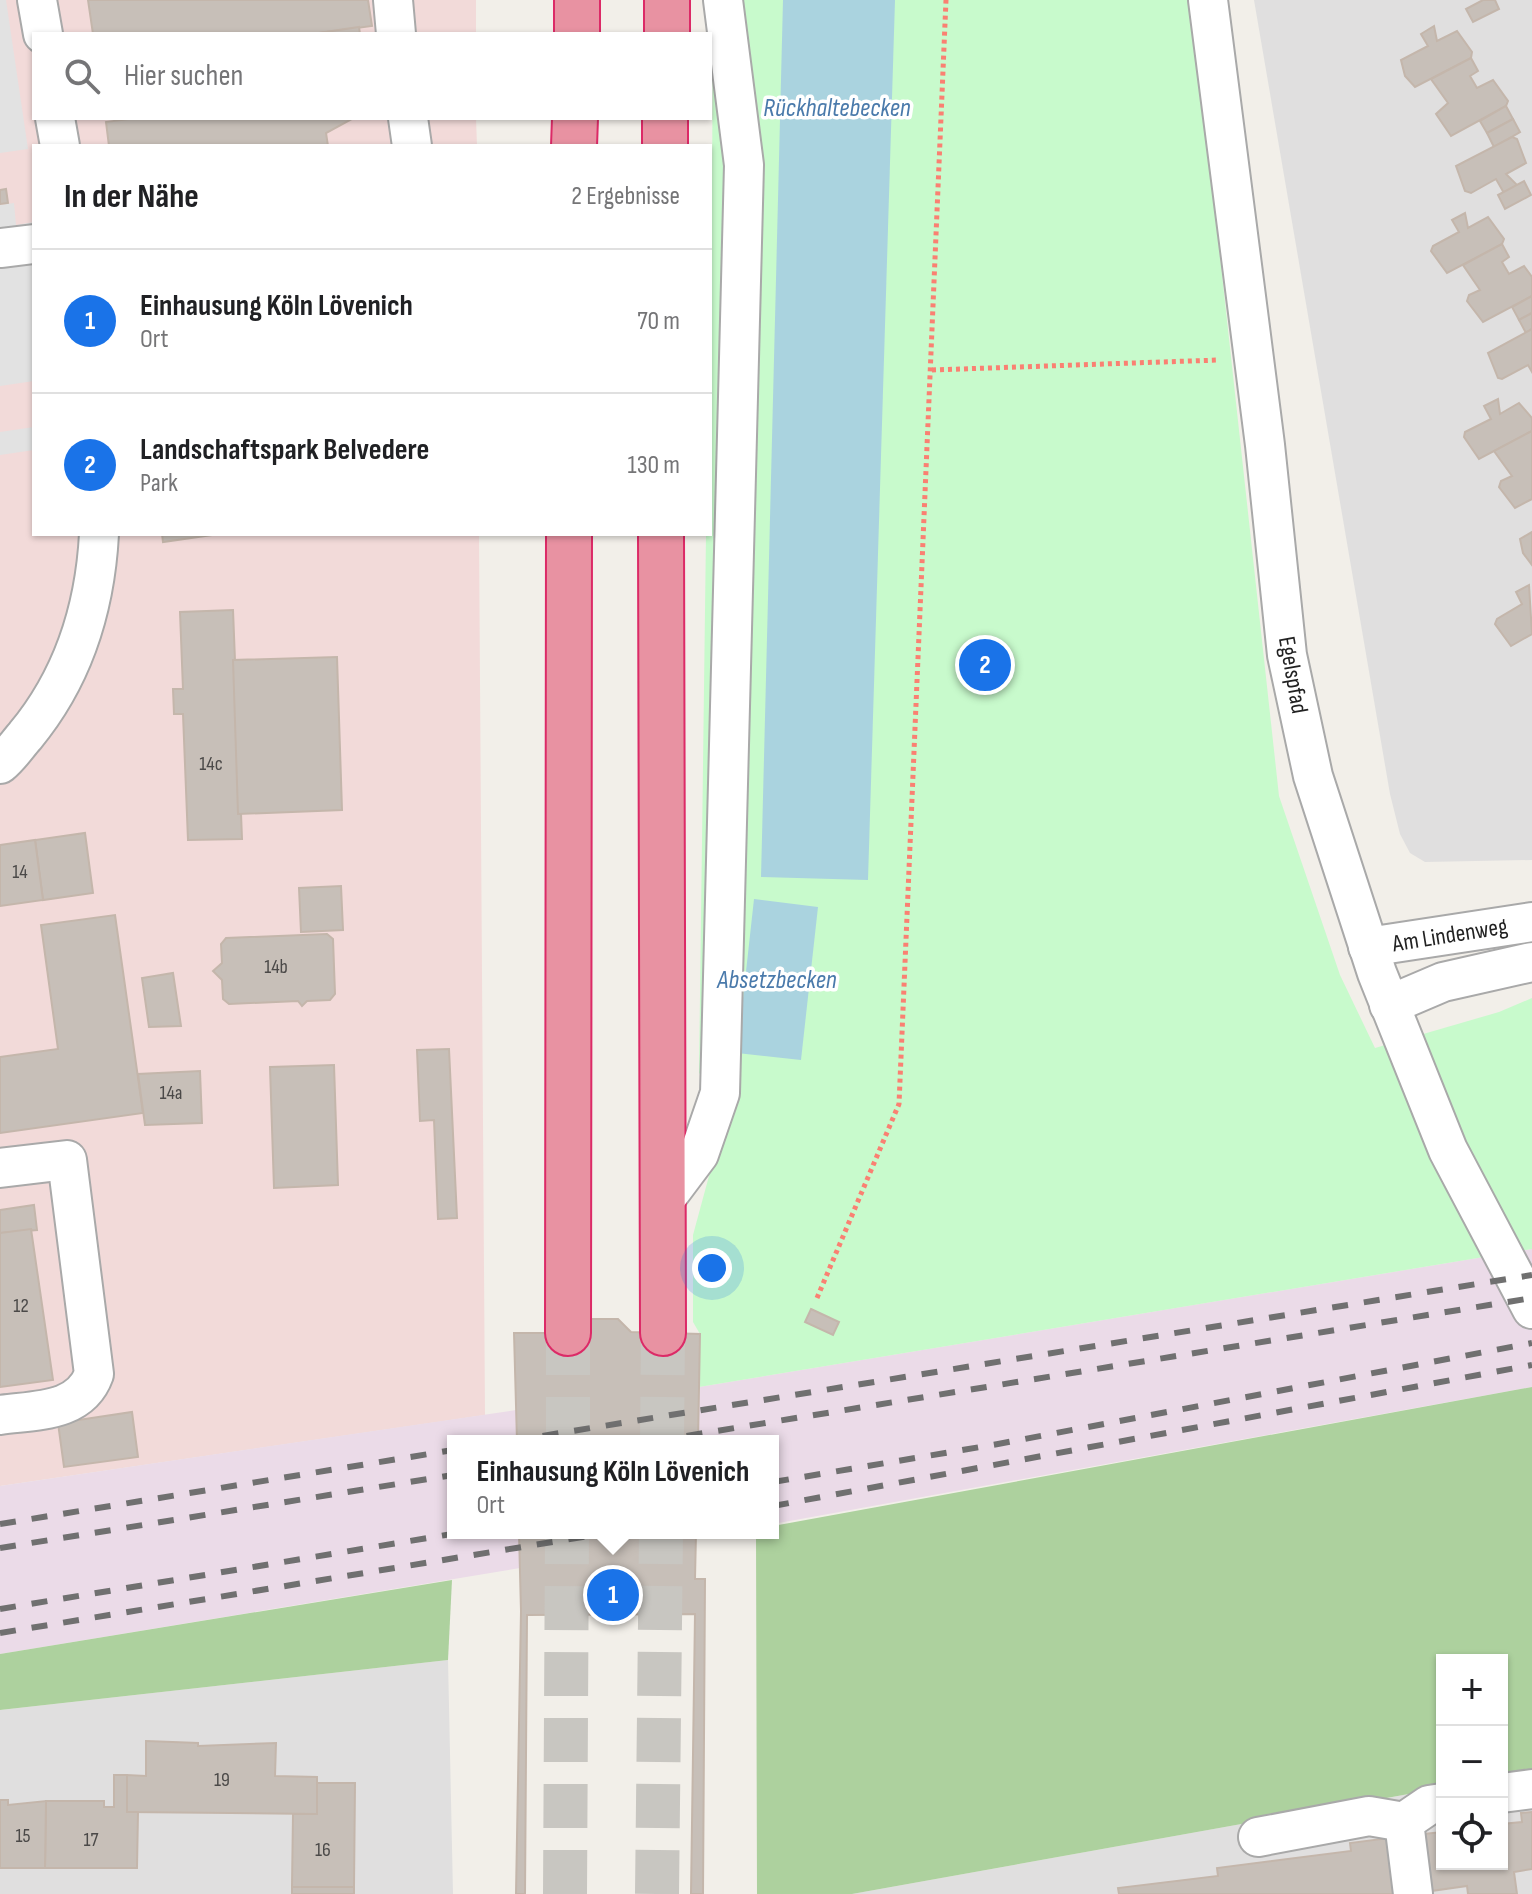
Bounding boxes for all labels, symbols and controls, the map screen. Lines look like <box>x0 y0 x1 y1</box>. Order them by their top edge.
search box <box>32 32 712 120</box>
icon: search <box>60 54 104 98</box>
text: Hier suchen <box>124 58 243 94</box>
water label: Rückhaltebecken <box>763 93 911 124</box>
text: In der Nähe <box>64 176 199 217</box>
text: 2 Ergebnisse <box>571 181 680 212</box>
text: Einhausung Köln Lövenich <box>140 288 413 324</box>
text: 1 <box>85 306 95 337</box>
text: 70 m <box>637 306 680 337</box>
text: Ort <box>140 324 169 355</box>
text: Landschaftspark Belvedere <box>140 432 429 468</box>
text: 2 <box>84 450 96 481</box>
text: 130 m <box>628 450 680 481</box>
text: Park <box>140 468 178 499</box>
street label: Egelspfad <box>1272 634 1314 716</box>
pin: 2 <box>959 635 1011 695</box>
house number: 14c <box>199 752 223 776</box>
house number: 14 <box>12 860 28 884</box>
street label: Am Lindenweg <box>1389 912 1510 959</box>
house number: 14b <box>264 955 288 979</box>
water label: Absetzbecken <box>716 965 837 996</box>
house number: 14a <box>159 1081 183 1105</box>
your location <box>692 1248 732 1288</box>
house number: 12 <box>13 1294 29 1318</box>
popup <box>447 1435 779 1539</box>
text: Einhausung Köln Lövenich <box>477 1454 749 1490</box>
text: Ort <box>477 1490 505 1521</box>
pin: 1 <box>587 1565 639 1625</box>
map controls <box>1436 1654 1508 1870</box>
button: + <box>1436 1654 1508 1726</box>
button: − <box>1436 1726 1508 1798</box>
house number: 19 <box>214 1768 230 1792</box>
button: locate <box>1436 1798 1508 1870</box>
house number: 15 <box>15 1824 31 1848</box>
house number: 17 <box>84 1828 98 1852</box>
house number: 16 <box>315 1838 331 1862</box>

